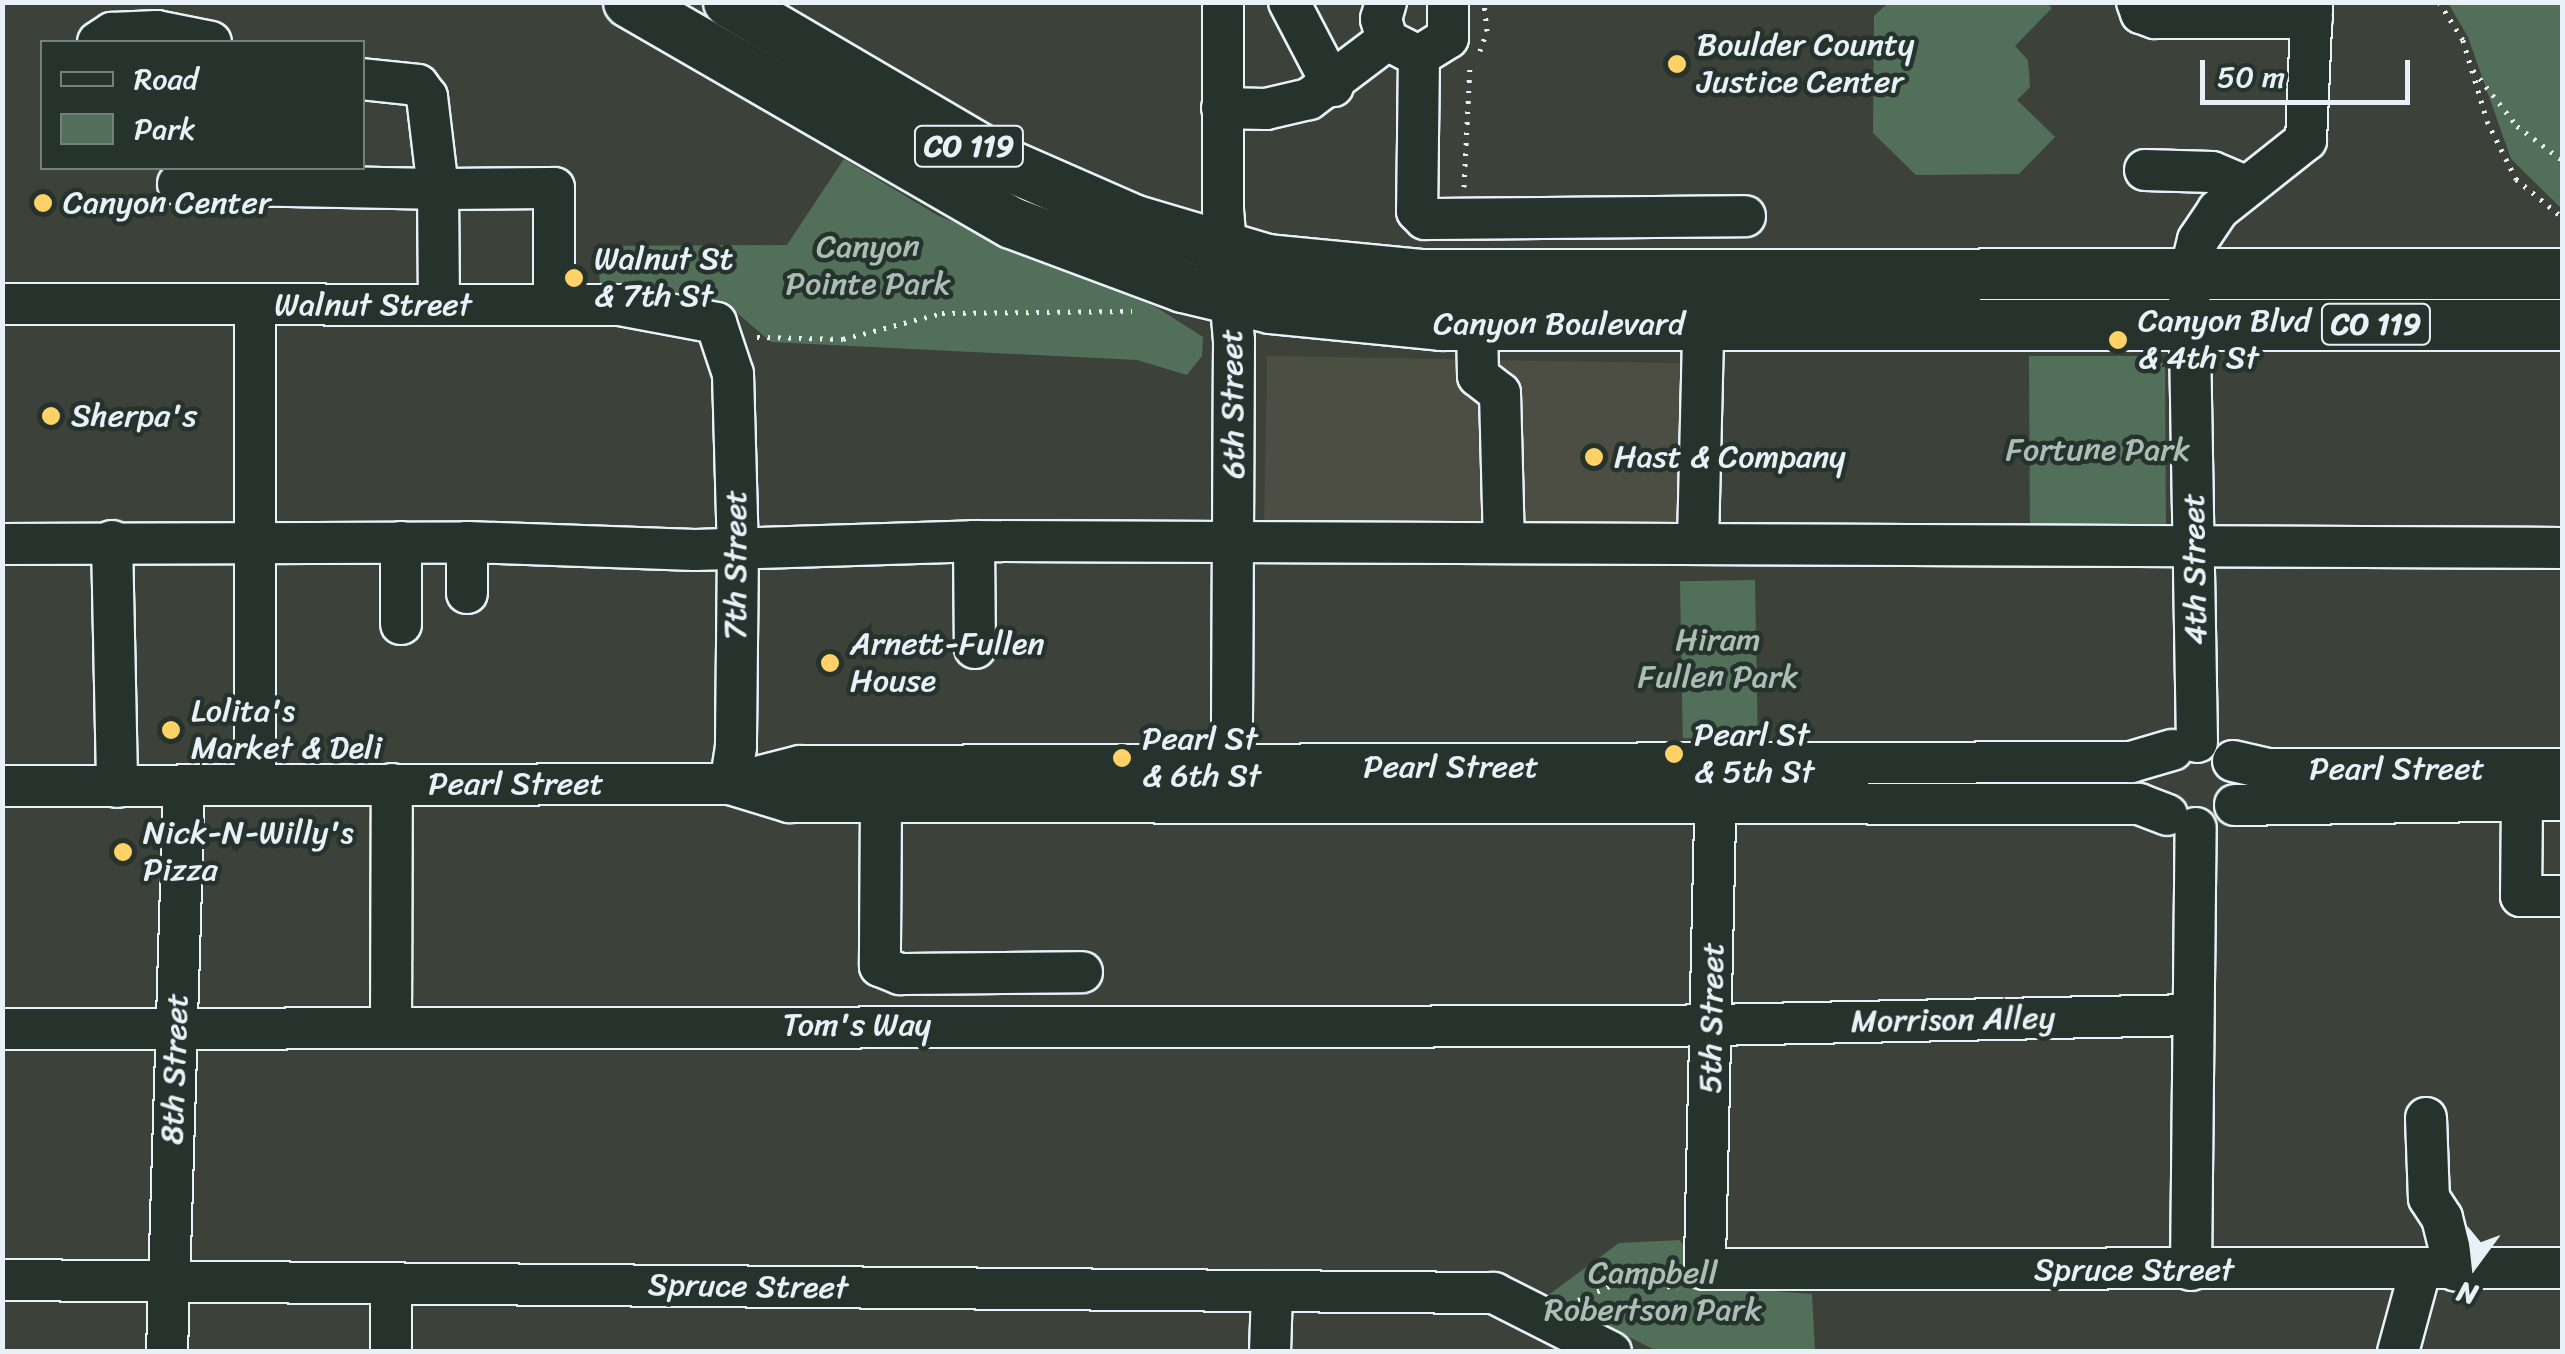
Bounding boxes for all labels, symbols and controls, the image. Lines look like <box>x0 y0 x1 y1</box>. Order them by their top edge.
place label: Boulder County Justice Center <box>1697 27 1914 102</box>
legend <box>40 40 365 170</box>
scale bar <box>2205 40 2415 102</box>
text: 50 m <box>2217 50 2285 104</box>
text: Road <box>134 52 198 106</box>
marker: Boulder County Justice Center <box>1666 53 1688 75</box>
text: Park <box>134 102 196 156</box>
road number: CO 119 <box>912 121 1026 171</box>
place label: Canyon Center <box>63 184 272 222</box>
marker: Canyon Center <box>32 192 54 214</box>
park label: Canyon Pointe Park <box>785 229 951 304</box>
place label: Walnut St & 7th St <box>594 241 734 316</box>
marker: Walnut St & 7th St <box>563 267 585 289</box>
street label: Walnut Street <box>274 286 472 324</box>
road number: CO 119 <box>2318 299 2434 349</box>
place label: Canyon Blvd & 4th St <box>2138 303 2311 378</box>
street label: Canyon Boulevard <box>1434 305 1684 343</box>
street label: 6th Street <box>1212 329 1254 479</box>
marker: Canyon Blvd & 4th St <box>2107 329 2129 351</box>
place label: Sherpa's <box>71 397 197 435</box>
marker: Sherpa's <box>40 405 62 427</box>
park label: Fortune Park <box>2006 431 2190 469</box>
place label: Hast & Company <box>1614 438 1846 476</box>
marker: Hast & Company <box>1583 446 1605 468</box>
street label: 7th Street <box>717 490 755 640</box>
street label: 4th Street <box>2174 493 2216 645</box>
park label: Hiram Fullen Park <box>1638 622 1798 697</box>
place label: Arnett-Fullen House <box>850 626 1045 701</box>
marker: Arnett-Fullen House <box>819 652 841 674</box>
place label: Lolita's Market & Deli <box>191 693 383 768</box>
place label: Pearl St & 5th St <box>1694 717 1815 792</box>
marker: Lolita's Market & Deli <box>160 719 182 741</box>
place label: Pearl St & 6th St <box>1142 721 1262 796</box>
marker: Pearl St & 5th St <box>1663 743 1685 765</box>
marker: Pearl St & 6th St <box>1111 747 1133 769</box>
street label: Pearl Street <box>1363 748 1539 786</box>
street label: Pearl Street <box>2309 750 2485 788</box>
street label: Pearl Street <box>428 765 604 803</box>
place label: Nick-N-Willy's Pizza <box>143 815 354 890</box>
marker: Nick-N-Willy's Pizza <box>112 841 134 863</box>
street label: 5th Street <box>1691 942 1733 1094</box>
street label: 8th Street <box>153 993 197 1145</box>
street label: Morrison Alley <box>1851 999 2055 1041</box>
street label: Tom's Way <box>783 1006 931 1044</box>
north arrow <box>2425 1214 2525 1314</box>
street label: Spruce Street <box>2034 1251 2234 1289</box>
park label: Campbell Robertson Park <box>1544 1255 1762 1330</box>
street label: Spruce Street <box>647 1266 849 1308</box>
text: N <box>2451 1267 2483 1320</box>

